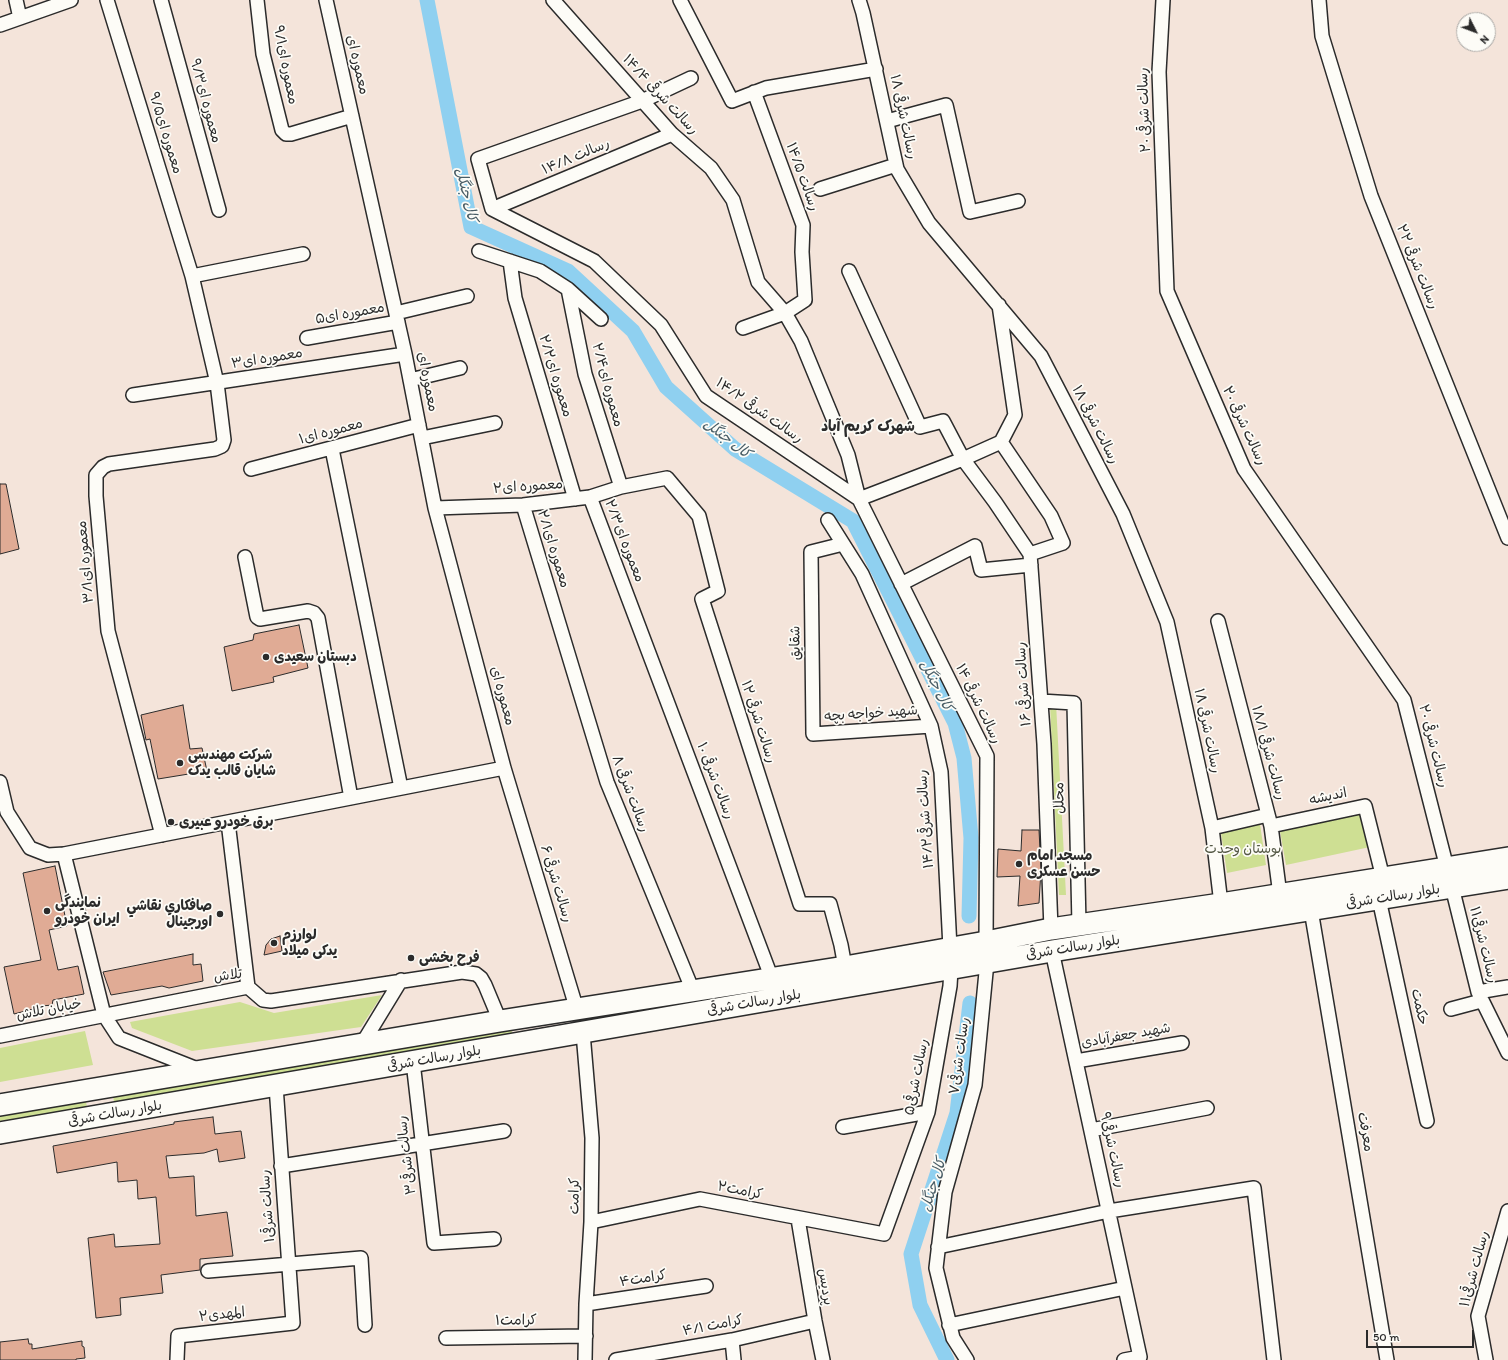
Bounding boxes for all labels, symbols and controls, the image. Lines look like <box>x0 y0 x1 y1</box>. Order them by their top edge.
north arrow <box>1456 12 1496 52</box>
street label: معموره ای۹/۱ <box>269 24 301 106</box>
text: N <box>1477 33 1492 47</box>
street label: معموره ای <box>342 34 372 96</box>
street label: رسالت شرقی ۱۴/۴ <box>619 51 701 139</box>
street label: معموره ای۹/۳ <box>186 57 224 145</box>
street label: رسالت شرقی ۲۰ <box>1135 67 1155 153</box>
street label: رسالت شرقی ۱۸ <box>886 73 920 161</box>
street label: معموره ای۹/۵ <box>145 90 185 176</box>
street label: رسالت ۱۴/۸ <box>540 135 612 179</box>
street label: رسالت ۱۴/۵ <box>782 140 822 214</box>
water label: کال جنگل <box>451 166 481 224</box>
street label: رسالت شرقی ۲۲ <box>1392 222 1442 312</box>
street label: معموره ای۵ <box>314 300 386 328</box>
street label: معموره ای۲/۲ <box>534 333 576 419</box>
street label: معموره ای۲/۴ <box>588 341 626 429</box>
street label: معموره ای۳ <box>230 345 304 373</box>
street label: معموره ای <box>413 351 441 413</box>
street label: رسالت شرقی ۱۴/۲ <box>712 375 806 447</box>
street label: رسالت شرقی ۱۸ <box>1068 383 1122 467</box>
street label: رسالت شرقی ۲۰ <box>1218 384 1270 468</box>
street label: معموره ای۱ <box>297 415 365 449</box>
water label: کال جنگل <box>700 415 754 463</box>
district label: شهرک کریم آباد <box>821 418 915 436</box>
street label: معموره ای۲ <box>493 476 563 498</box>
street label: معموره ای۲/۳ <box>601 497 647 585</box>
street label: معموره ای۲/۱ <box>533 508 573 590</box>
street label: معموره ای۳/۱ <box>74 520 98 604</box>
street label: شقایق <box>787 626 805 660</box>
street label: رسالت شرقی ۱۶ <box>1013 641 1035 727</box>
place label: دبستان سعیدی <box>274 649 357 665</box>
marker: دبستان سعیدی <box>261 652 271 662</box>
water label: کال جنگل <box>915 657 957 715</box>
street label: رسالت شرقی ۱۴ <box>951 661 1005 747</box>
street label: معموره ای <box>486 665 518 727</box>
street label: رسالت شرقی ۱۲ <box>737 679 779 765</box>
street label: رسالت شرقی ۱۸ <box>1190 687 1224 775</box>
street label: شهید خواجه بچه <box>824 702 918 726</box>
street label: رسالت شرقی ۲۰ <box>1415 703 1451 789</box>
street label: رسالت شرقی ۱۸/۱ <box>1247 704 1289 802</box>
street label: رسالت شرقی ۱۰ <box>693 740 737 822</box>
place label: شرکت مهندسی شایان قالب یدک <box>188 747 276 780</box>
street label: رسالت شرقی ۸ <box>608 753 652 835</box>
marker: شرکت مهندسی شایان قالب یدک <box>175 758 185 768</box>
street label: رسالت شرقی۱۴/۲ <box>914 769 938 869</box>
street label: محلل <box>1051 782 1069 814</box>
street label: اندیشه <box>1307 785 1349 809</box>
place label: برق خودرو عبیری <box>179 814 273 830</box>
marker: برق خودرو عبیری <box>166 817 176 827</box>
park label: بوستان وحدت <box>1205 841 1281 857</box>
street label: رسالت شرقی ۶ <box>536 843 576 925</box>
place label: مسجد امام حسن عسکری <box>1027 848 1100 880</box>
marker: مسجد امام حسن عسکری <box>1014 859 1024 869</box>
street label: بلوار رسالت شرقی <box>1345 881 1441 913</box>
place label: نمایندگی ایران خودرو <box>55 895 120 928</box>
place label: صافكاري نقاشي اورجينال <box>127 898 212 930</box>
street label: رسالت شرقی۱۱ <box>1465 905 1501 985</box>
marker: نمایندگی ایران خودرو <box>42 906 52 916</box>
marker: صافكاري نقاشي اورجينال <box>215 909 225 919</box>
place label: لوارزم یدکی میلاد <box>282 927 337 960</box>
street label: بلوار رسالت شرقی <box>1025 932 1121 964</box>
marker: لوارزم یدکی میلاد <box>269 938 279 948</box>
place label: فرح بخشی <box>419 950 480 966</box>
marker: فرح بخشی <box>406 953 416 963</box>
street label: تلاش <box>213 966 243 986</box>
street label: بلوار رسالت شرقی <box>706 986 802 1020</box>
street label: حکمت <box>1407 987 1431 1027</box>
street label: خیابان تلاش <box>15 995 83 1025</box>
street label: رسالت شرقی۷ <box>946 1016 974 1096</box>
street label: شهید جعفرآبادی <box>1080 1020 1172 1052</box>
street label: رسالت شرقی۵ <box>901 1037 933 1117</box>
street label: بلوار رسالت شرقی <box>386 1042 482 1076</box>
street label: بلوار رسالت شرقی <box>67 1097 163 1131</box>
street label: رسالت شرقی۹ <box>1096 1111 1128 1189</box>
street label: معرفت <box>1353 1111 1377 1153</box>
street label: رسالت شرقی۳ <box>394 1114 420 1196</box>
water label: کال جنگل <box>917 1156 951 1214</box>
street label: رسالت شرقی۱ <box>257 1169 279 1243</box>
street label: کرامت <box>566 1178 584 1214</box>
street label: کرامت۲ <box>716 1178 764 1204</box>
street label: رسالت شرقی۱۱ <box>1457 1229 1493 1309</box>
street label: کرامت۴ <box>618 1267 668 1291</box>
street label: پردیس <box>814 1267 836 1307</box>
street label: المهدی۲ <box>198 1304 246 1326</box>
street label: کرامت۱ <box>495 1312 537 1330</box>
street label: کرامت ۴/۱ <box>681 1312 745 1340</box>
scale bar <box>1368 1322 1476 1348</box>
text: 50 m <box>1373 1330 1399 1344</box>

